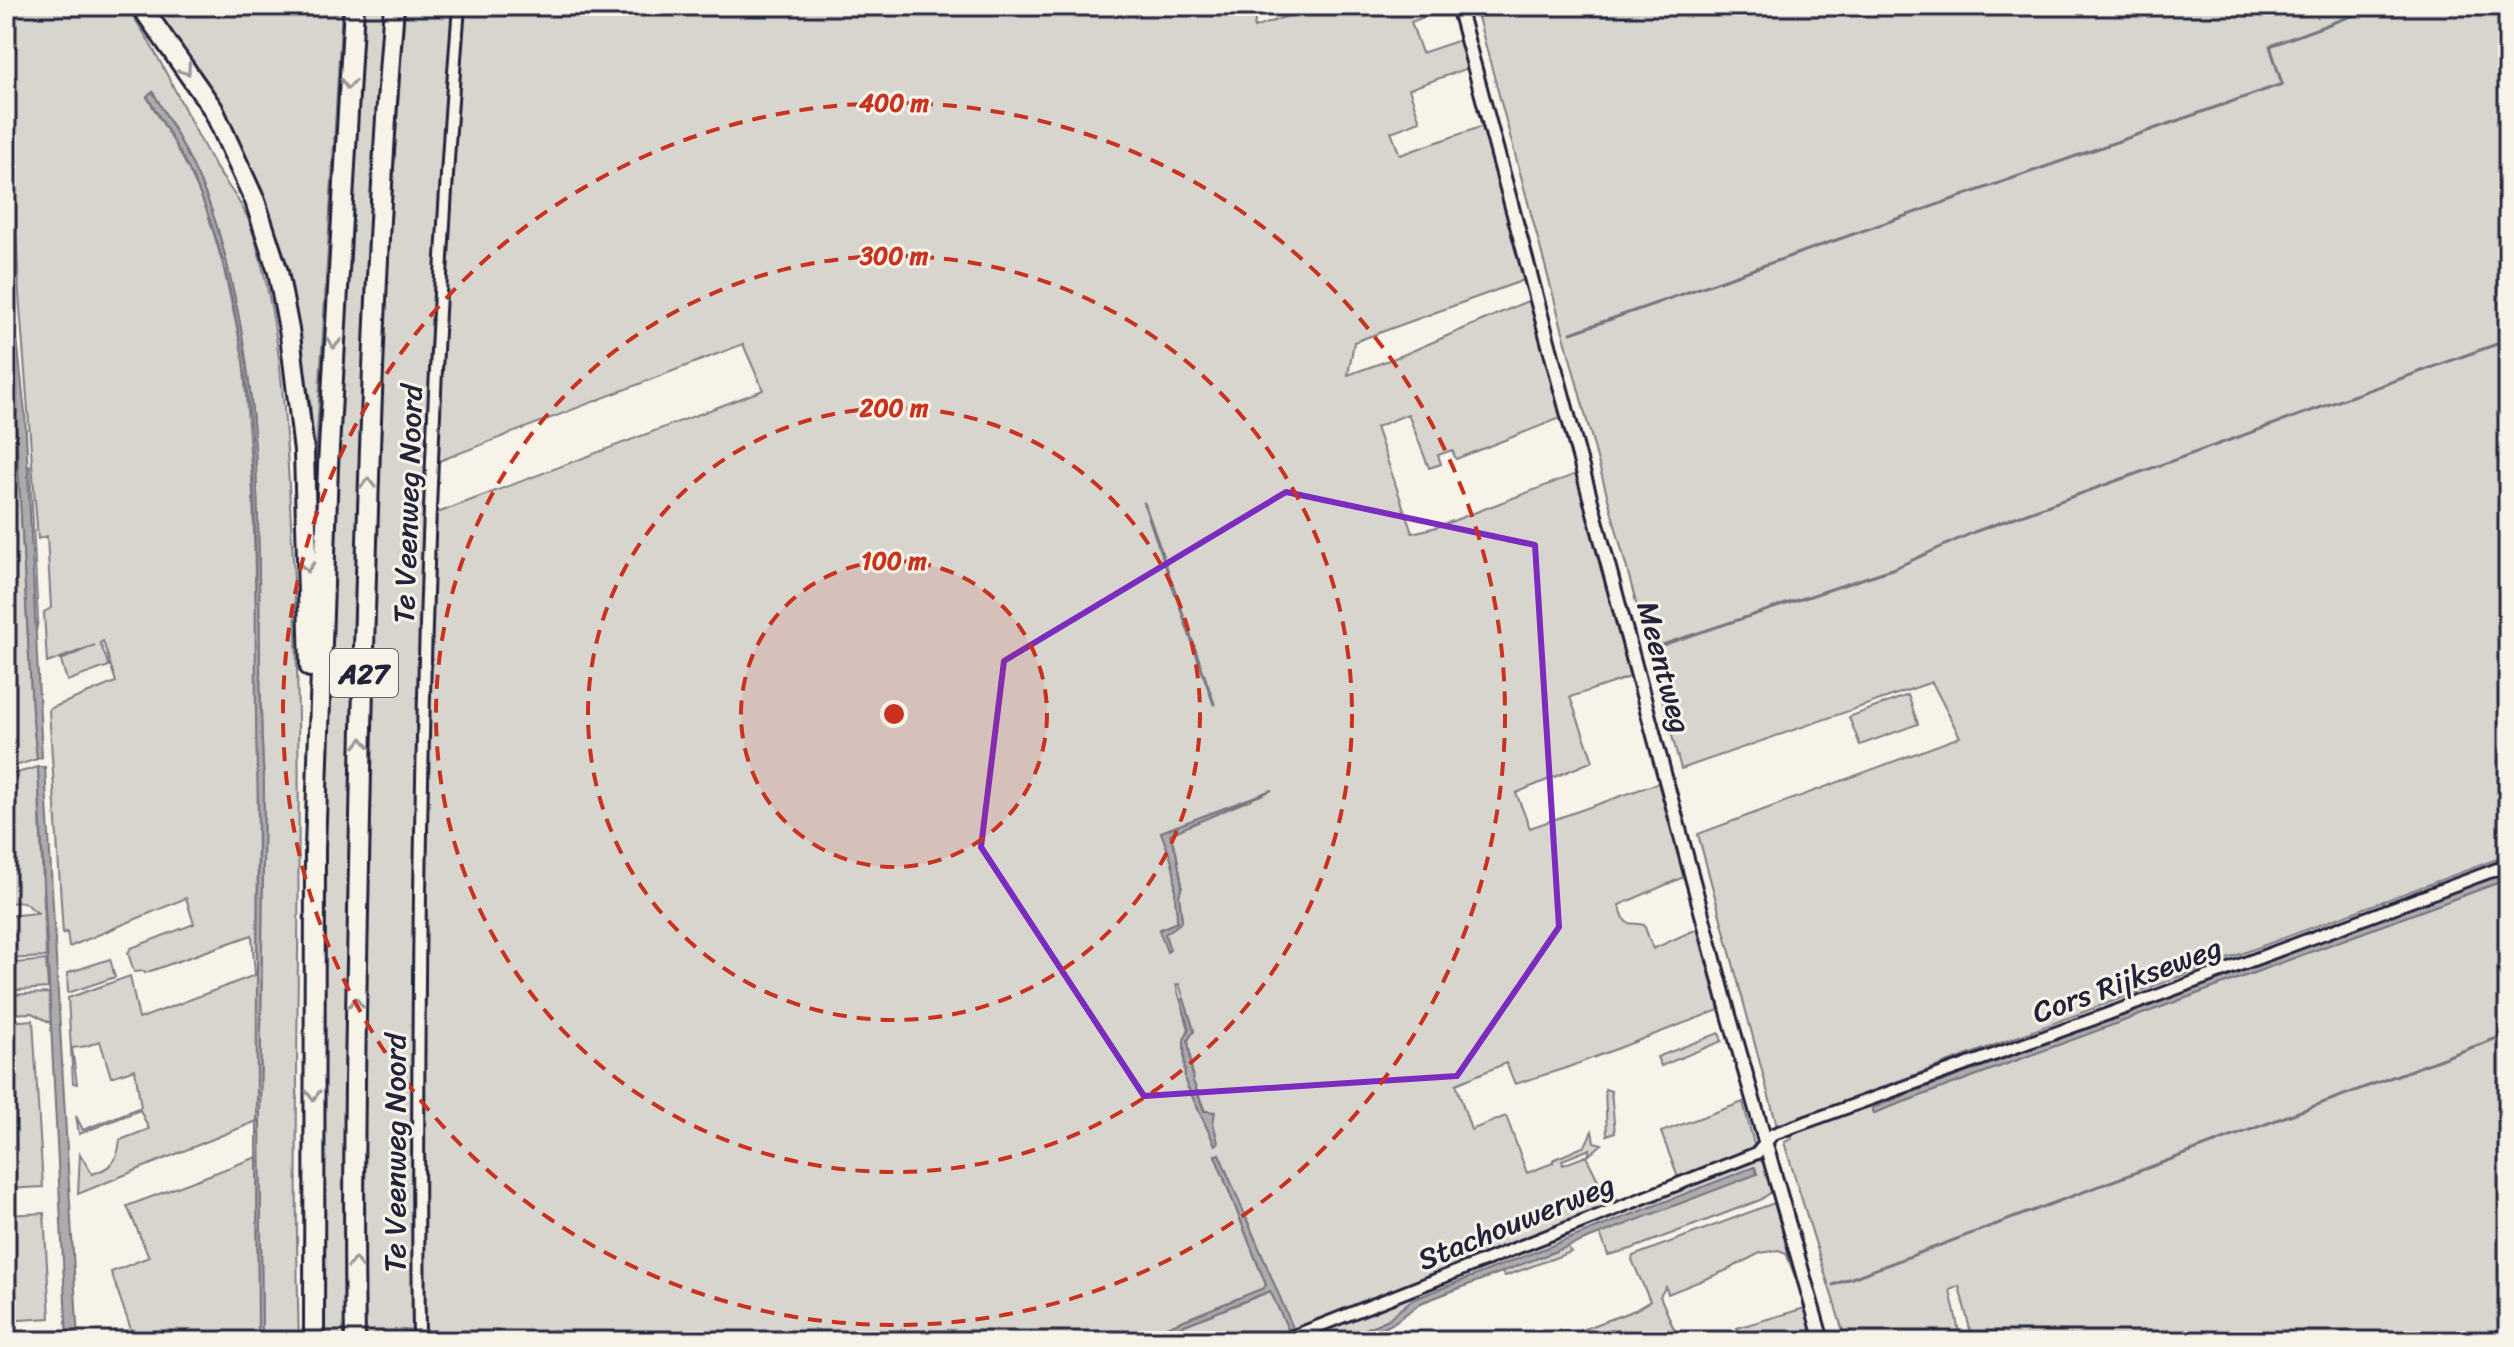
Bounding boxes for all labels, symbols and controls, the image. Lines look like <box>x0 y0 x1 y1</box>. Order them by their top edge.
one-way arrow <box>176 61 190 75</box>
one-way arrow <box>340 78 357 91</box>
text: 400 m <box>859 82 930 124</box>
text: 300 m <box>859 235 929 277</box>
one-way arrow <box>326 337 343 350</box>
street label: Te Veenweg Noord <box>377 381 439 624</box>
text: 200 m <box>859 387 929 429</box>
one-way arrow <box>359 476 376 489</box>
text: 100 m <box>861 540 927 582</box>
one-way arrow <box>298 561 316 574</box>
street label: Meentweg <box>1620 595 1708 739</box>
road number: A27 <box>330 649 398 697</box>
centre of rings <box>880 700 908 728</box>
one-way arrow <box>353 736 371 749</box>
street label: Cors Rijkseweg <box>2024 921 2230 1039</box>
one-way arrow <box>348 996 365 1009</box>
street label: Te Veenweg Noord <box>368 1031 422 1273</box>
one-way arrow <box>304 1089 322 1102</box>
street label: Stachouwerweg <box>1409 1158 1623 1286</box>
one-way arrow <box>346 1256 364 1269</box>

